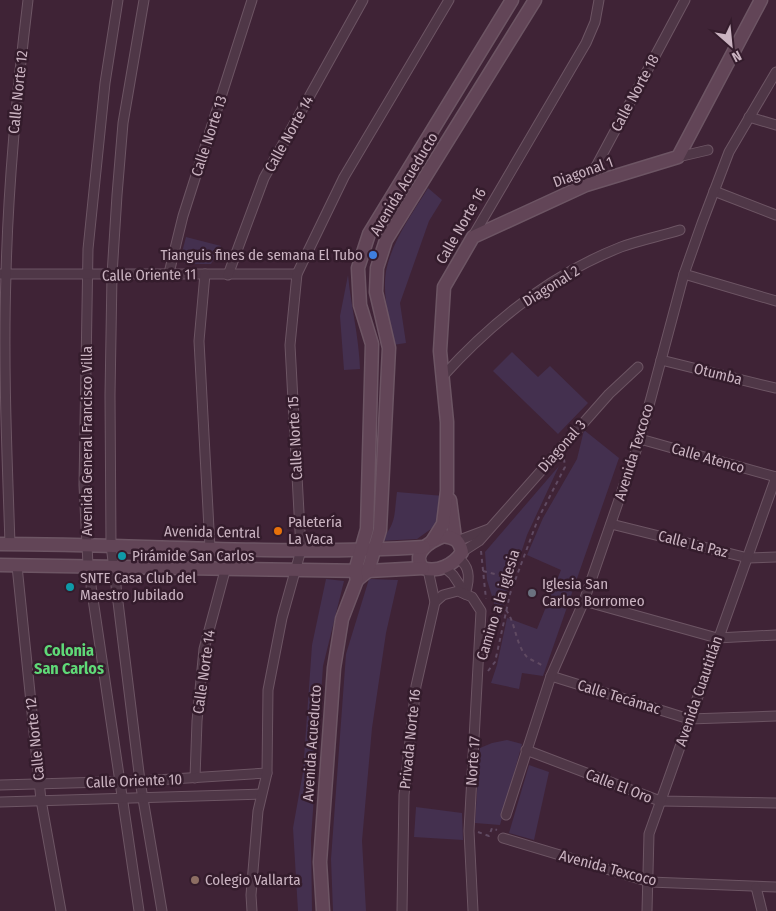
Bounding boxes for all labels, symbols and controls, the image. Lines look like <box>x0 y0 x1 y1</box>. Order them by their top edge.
north arrow <box>706 20 756 70</box>
text: N <box>729 47 744 66</box>
street label: Calle Norte 12 <box>5 49 31 135</box>
street label: Calle Norte 18 <box>607 51 663 135</box>
street label: Calle Norte 13 <box>187 93 231 179</box>
street label: Calle Norte 14 <box>261 93 317 175</box>
street label: Avenida Acueducto <box>366 129 442 239</box>
street label: Diagonal 1 <box>550 153 616 191</box>
street label: Calle Norte 16 <box>432 185 490 267</box>
place label: Tianguis fines de semana El Tubo <box>161 246 363 264</box>
marker: Tianguis fines de semana El Tubo <box>367 249 379 261</box>
street label: Diagonal 2 <box>519 261 583 310</box>
street label: Calle Oriente 11 <box>102 265 196 285</box>
street label: Avenida General Francisco Villa <box>78 346 96 536</box>
street label: Otumba <box>692 359 744 389</box>
street label: Calle Norte 15 <box>284 395 306 480</box>
street label: Avenida Texcoco <box>611 401 657 503</box>
street label: Diagonal 3 <box>534 416 590 476</box>
street label: Calle Atenco <box>669 439 747 477</box>
place label: Paletería La Vaca <box>288 513 342 548</box>
street label: Avenida Central <box>164 522 260 542</box>
marker: Paletería La Vaca <box>272 525 284 537</box>
street label: Calle La Paz <box>656 527 730 561</box>
place label: Pirámide San Carlos <box>132 547 255 565</box>
street label: Camino a la iglesia <box>473 547 523 663</box>
marker: Pirámide San Carlos <box>116 550 128 562</box>
place label: SNTE Casa Club del Maestro Jubilado <box>80 569 196 604</box>
place label: Iglesia San Carlos Borromeo <box>542 575 645 610</box>
marker: SNTE Casa Club del Maestro Jubilado <box>64 581 76 593</box>
marker: Iglesia San Carlos Borromeo <box>526 587 538 599</box>
street label: Calle Norte 14 <box>189 629 219 715</box>
street label: Avenida Cuautitlán <box>672 633 726 749</box>
district label: Colonia San Carlos <box>34 641 104 678</box>
street label: Calle Tecámac <box>575 676 663 718</box>
street label: Avenida Acueducto <box>299 684 325 802</box>
street label: Privada Norte 16 <box>396 688 424 790</box>
street label: Calle Norte 12 <box>22 696 48 782</box>
street label: Norte 17 <box>462 736 484 786</box>
street label: Calle El Oro <box>583 765 655 807</box>
street label: Calle Oriente 10 <box>85 770 183 792</box>
street label: Avenida Texcoco <box>557 846 659 890</box>
place label: Colegio Vallarta <box>205 871 301 889</box>
marker: Colegio Vallarta <box>189 874 201 886</box>

